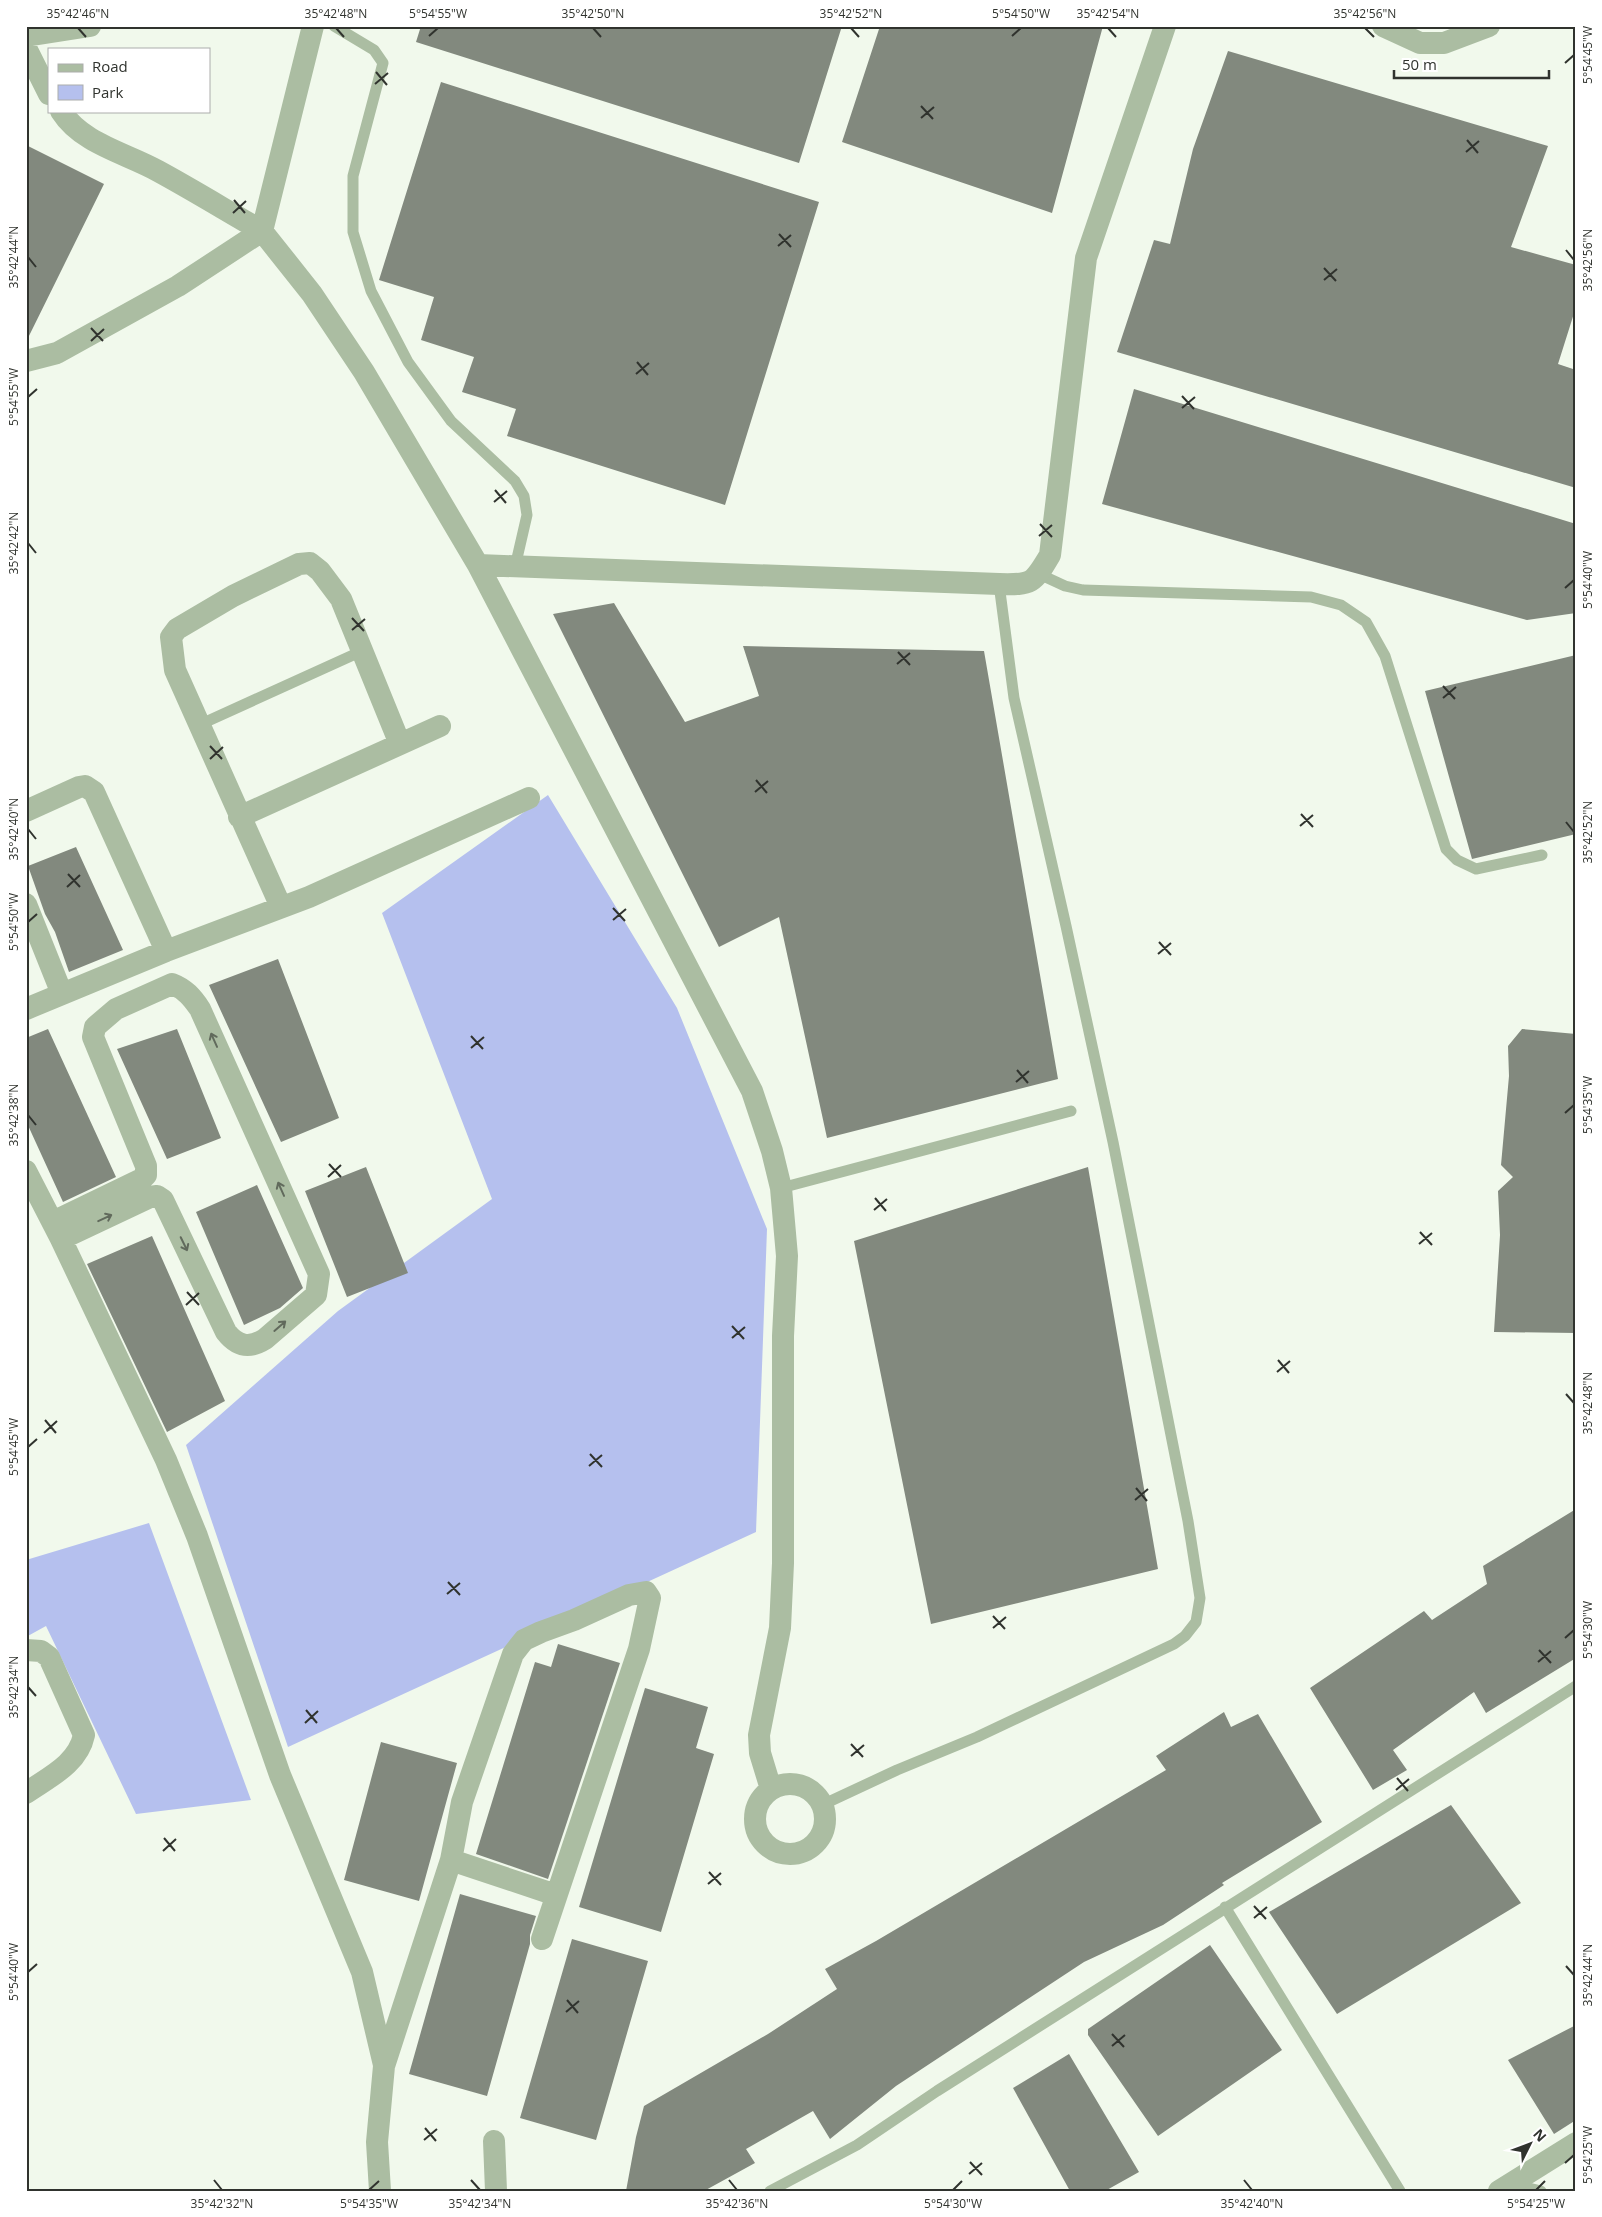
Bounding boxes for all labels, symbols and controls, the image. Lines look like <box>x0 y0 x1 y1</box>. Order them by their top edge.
text: 35°42'46"N <box>47 5 109 22</box>
text: 35°42'48"N <box>305 5 367 22</box>
text: 5°54'55"W <box>409 5 467 22</box>
text: 35°42'50"N <box>562 5 624 22</box>
text: 35°42'52"N <box>820 5 882 22</box>
text: 5°54'50"W <box>992 5 1050 22</box>
text: 35°42'54"N <box>1077 5 1139 22</box>
text: 35°42'56"N <box>1334 5 1396 22</box>
text: 5°54'45"W <box>1579 26 1596 84</box>
legend <box>48 48 210 112</box>
scale bar <box>1394 48 1550 80</box>
text: 50 m <box>1402 54 1437 74</box>
text: Road <box>92 56 128 76</box>
text: Park <box>92 82 123 102</box>
text: 35°42'44"N <box>5 226 22 288</box>
text: 35°42'56"N <box>1579 229 1596 291</box>
text: 5°54'55"W <box>5 368 22 426</box>
text: 35°42'42"N <box>5 512 22 574</box>
text: 5°54'40"W <box>1579 551 1596 609</box>
text: 35°42'40"N <box>5 798 22 860</box>
text: 35°42'52"N <box>1579 801 1596 863</box>
text: 5°54'50"W <box>5 893 22 951</box>
one-way arrow <box>209 1033 219 1048</box>
text: 5°54'35"W <box>1579 1076 1596 1134</box>
text: 35°42'38"N <box>5 1084 22 1146</box>
one-way arrow <box>275 1182 285 1197</box>
one-way arrow <box>97 1213 112 1223</box>
one-way arrow <box>180 1236 189 1251</box>
one-way arrow <box>273 1321 286 1332</box>
text: 35°42'48"N <box>1579 1372 1596 1434</box>
text: 5°54'45"W <box>5 1418 22 1476</box>
text: 5°54'30"W <box>1579 1601 1596 1659</box>
text: 35°42'34"N <box>5 1656 22 1718</box>
text: 5°54'40"W <box>5 1943 22 2001</box>
text: 35°42'44"N <box>1579 1944 1596 2006</box>
north arrow <box>1504 2120 1554 2170</box>
text: N <box>1529 2124 1551 2146</box>
text: 5°54'25"W <box>1579 2126 1596 2184</box>
text: 35°42'32"N <box>191 2195 253 2212</box>
text: 5°54'35"W <box>340 2195 398 2212</box>
text: 35°42'34"N <box>449 2195 511 2212</box>
text: 35°42'36"N <box>706 2195 768 2212</box>
text: 5°54'30"W <box>924 2195 982 2212</box>
text: 35°42'40"N <box>1221 2195 1283 2212</box>
text: 5°54'25"W <box>1507 2195 1565 2212</box>

